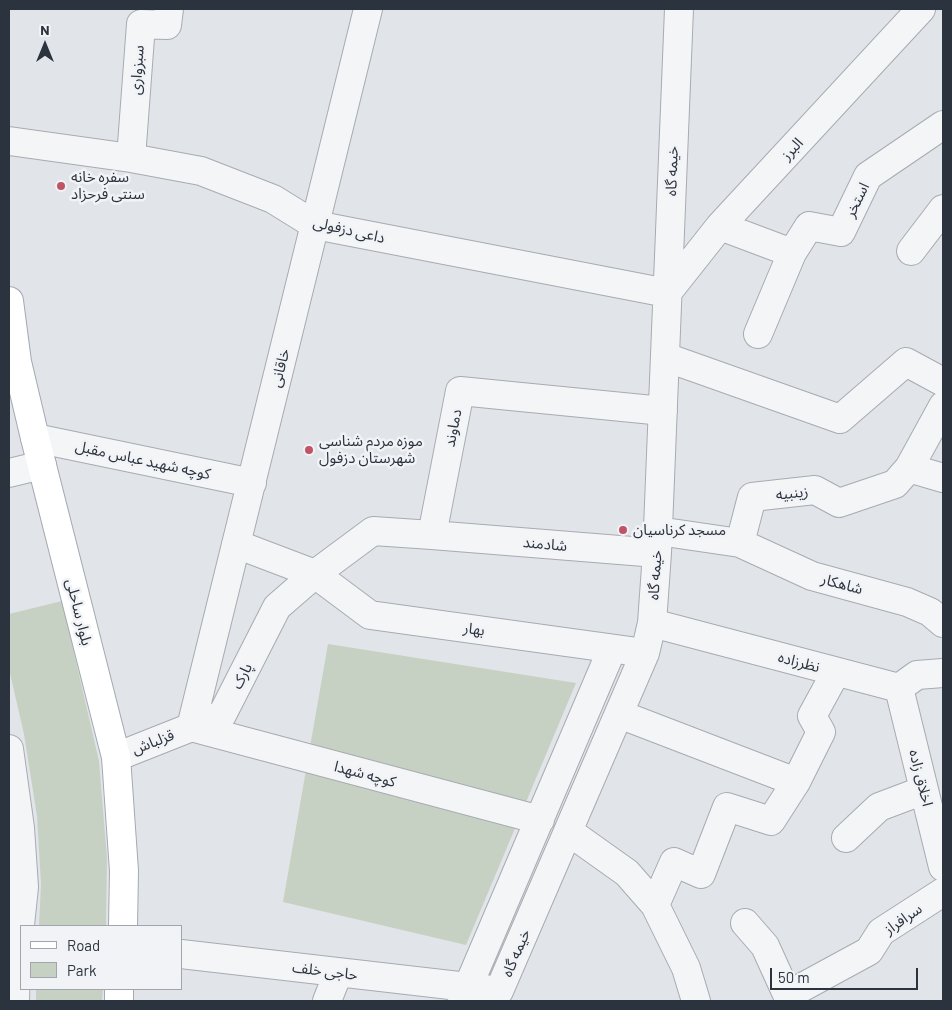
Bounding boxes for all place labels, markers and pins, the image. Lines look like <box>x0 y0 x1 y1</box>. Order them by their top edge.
place label: سفره خانه سنتی فرحزاد <box>71 168 145 203</box>
marker: سفره خانه سنتی فرحزاد <box>55 180 67 192</box>
place label: موزه مردم شناسی شهرستان دزفول <box>319 432 423 467</box>
marker: موزه مردم شناسی شهرستان دزفول <box>303 444 315 456</box>
place label: مسجد کرناسیان <box>633 521 726 539</box>
marker: مسجد کرناسیان <box>617 524 629 536</box>

